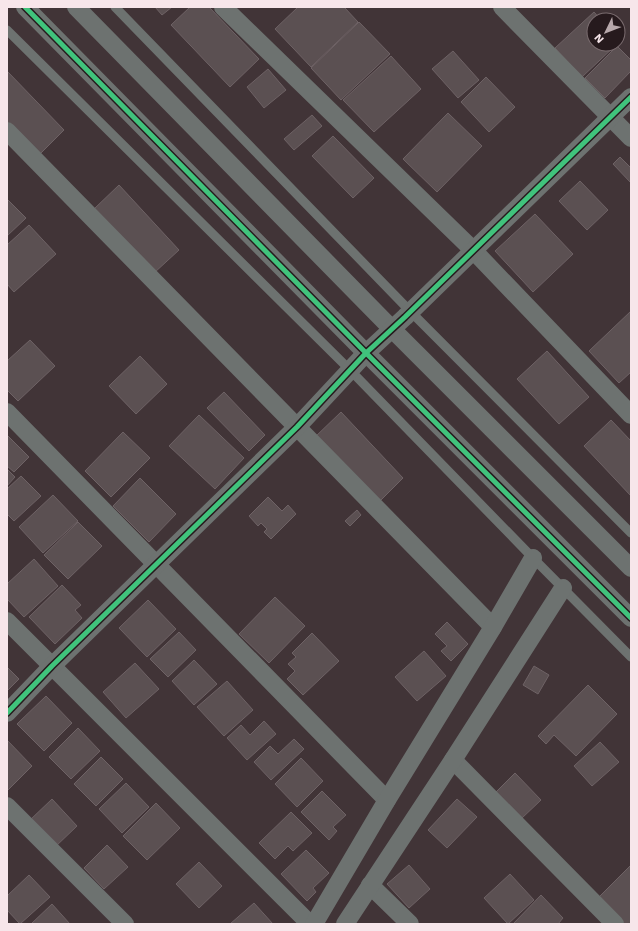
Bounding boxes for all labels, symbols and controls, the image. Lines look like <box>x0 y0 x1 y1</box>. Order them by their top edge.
north arrow <box>586 12 626 52</box>
text: N <box>592 31 607 46</box>

